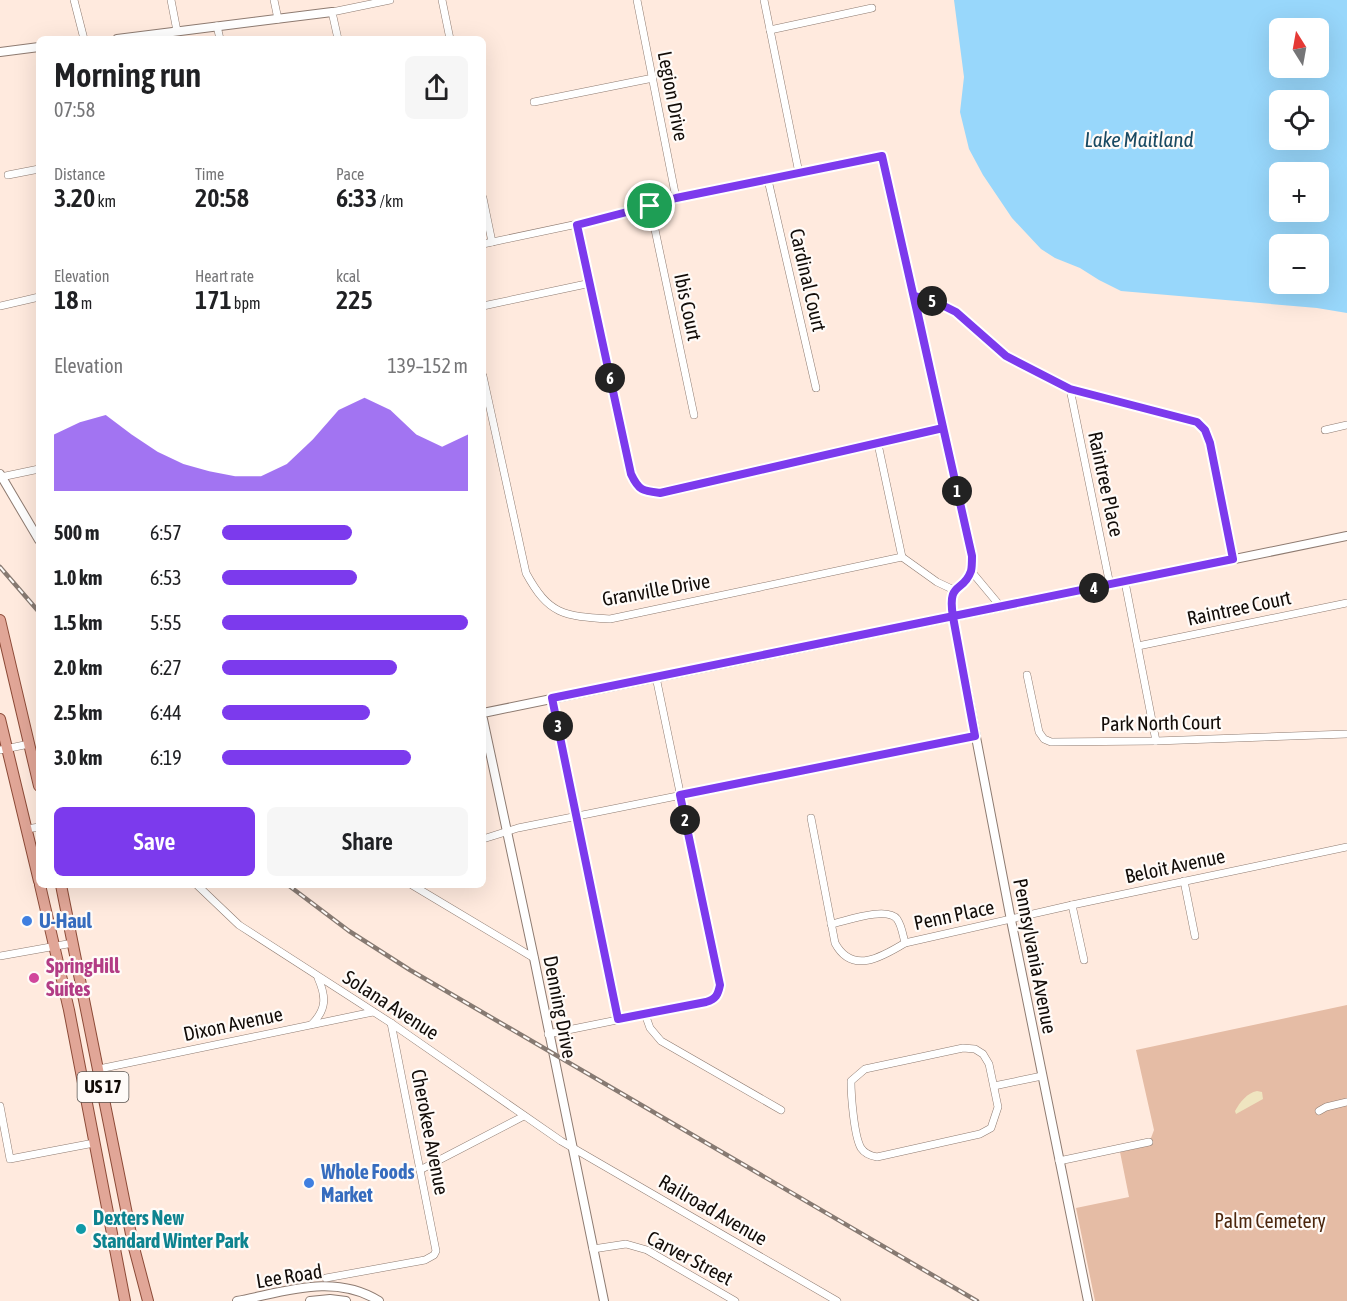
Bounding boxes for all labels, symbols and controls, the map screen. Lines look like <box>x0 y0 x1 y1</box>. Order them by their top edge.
north arrow <box>1269 18 1329 78</box>
map controls <box>1269 18 1329 294</box>
street label: Legion Drive <box>654 49 693 143</box>
text: Morning run <box>54 56 201 94</box>
button: share <box>405 56 468 119</box>
button: locate <box>1269 90 1329 150</box>
text: 07:58 <box>54 98 95 121</box>
water label: Lake Maitland <box>1085 127 1194 151</box>
button: + <box>1269 162 1329 222</box>
text: Distance <box>54 165 105 183</box>
text: Time <box>195 165 224 183</box>
text: Pace <box>336 165 364 183</box>
pin <box>624 180 675 231</box>
text: 3.20 <box>54 183 95 213</box>
text: 20:58 <box>195 183 249 213</box>
text: 6:33 <box>336 183 377 213</box>
icon: arrive <box>633 189 666 222</box>
text: km <box>95 192 116 210</box>
text: /km <box>377 192 403 210</box>
street label: Cardinal Court <box>785 226 832 334</box>
button: − <box>1269 234 1329 294</box>
text: Elevation <box>54 267 109 285</box>
text: Heart rate <box>195 267 254 285</box>
text: kcal <box>336 267 360 285</box>
street label: Ibis Court <box>670 271 707 343</box>
text: 18 <box>54 285 78 315</box>
text: 171 <box>195 285 232 315</box>
text: 225 <box>336 285 373 315</box>
pin: 5 <box>917 286 947 316</box>
text: 5 <box>928 292 936 310</box>
text: m <box>78 294 92 312</box>
text: bpm <box>232 294 261 312</box>
text: Elevation <box>54 354 123 377</box>
text: 139–152 m <box>387 354 468 377</box>
pin: 6 <box>595 363 625 393</box>
text: 6 <box>606 369 614 387</box>
street label: Raintree Place <box>1084 429 1129 539</box>
pin: 1 <box>942 476 972 506</box>
text: 1 <box>953 482 961 500</box>
text: 500 m <box>54 521 99 544</box>
text: 6:57 <box>150 521 182 544</box>
text: 1.0 km <box>54 566 102 589</box>
text: 6:53 <box>150 566 182 589</box>
street label: Granville Drive <box>600 569 712 610</box>
pin: 4 <box>1079 573 1109 603</box>
text: 4 <box>1090 579 1098 597</box>
street label: Raintree Court <box>1185 585 1293 630</box>
text: 1.5 km <box>54 611 102 634</box>
text: 5:55 <box>150 611 182 634</box>
text: 2.0 km <box>54 656 102 679</box>
text: 6:27 <box>150 656 182 679</box>
text: 2.5 km <box>54 701 102 724</box>
text: 6:44 <box>150 701 182 724</box>
street label: Park North Court <box>1100 710 1222 735</box>
pin: 3 <box>543 711 573 741</box>
text: 3 <box>554 717 562 735</box>
text: 3.0 km <box>54 746 102 769</box>
text: 6:19 <box>150 746 182 769</box>
pin: 2 <box>670 805 700 835</box>
button: Save <box>54 807 255 876</box>
button: Share <box>267 807 468 876</box>
text: 2 <box>681 811 689 829</box>
street label: Beloit Avenue <box>1123 844 1227 887</box>
street label: Pennsylvania Avenue <box>1009 876 1062 1035</box>
street label: Penn Place <box>912 895 996 934</box>
place label: U-Haul <box>39 909 92 932</box>
marker: U-Haul <box>20 914 34 928</box>
place label: SpringHill Suites <box>46 954 120 1000</box>
street label: Denning Drive <box>539 954 582 1060</box>
street label: Solana Avenue <box>339 965 443 1044</box>
marker: SpringHill Suites <box>27 971 41 985</box>
street label: Dixon Avenue <box>181 1002 285 1045</box>
street label: Cherokee Avenue <box>407 1067 454 1197</box>
road number: US 17 <box>78 1072 128 1102</box>
place label: Whole Foods Market <box>320 1160 415 1206</box>
street label: Railroad Avenue <box>655 1169 772 1250</box>
marker: Whole Foods Market <box>302 1176 316 1190</box>
place label: Dexters New Standard Winter Park <box>93 1206 249 1252</box>
park label: Palm Cemetery <box>1214 1209 1326 1232</box>
marker: Dexters New Standard Winter Park <box>74 1222 88 1236</box>
street label: Carver Street <box>643 1225 737 1290</box>
street label: Lee Road <box>254 1259 324 1292</box>

